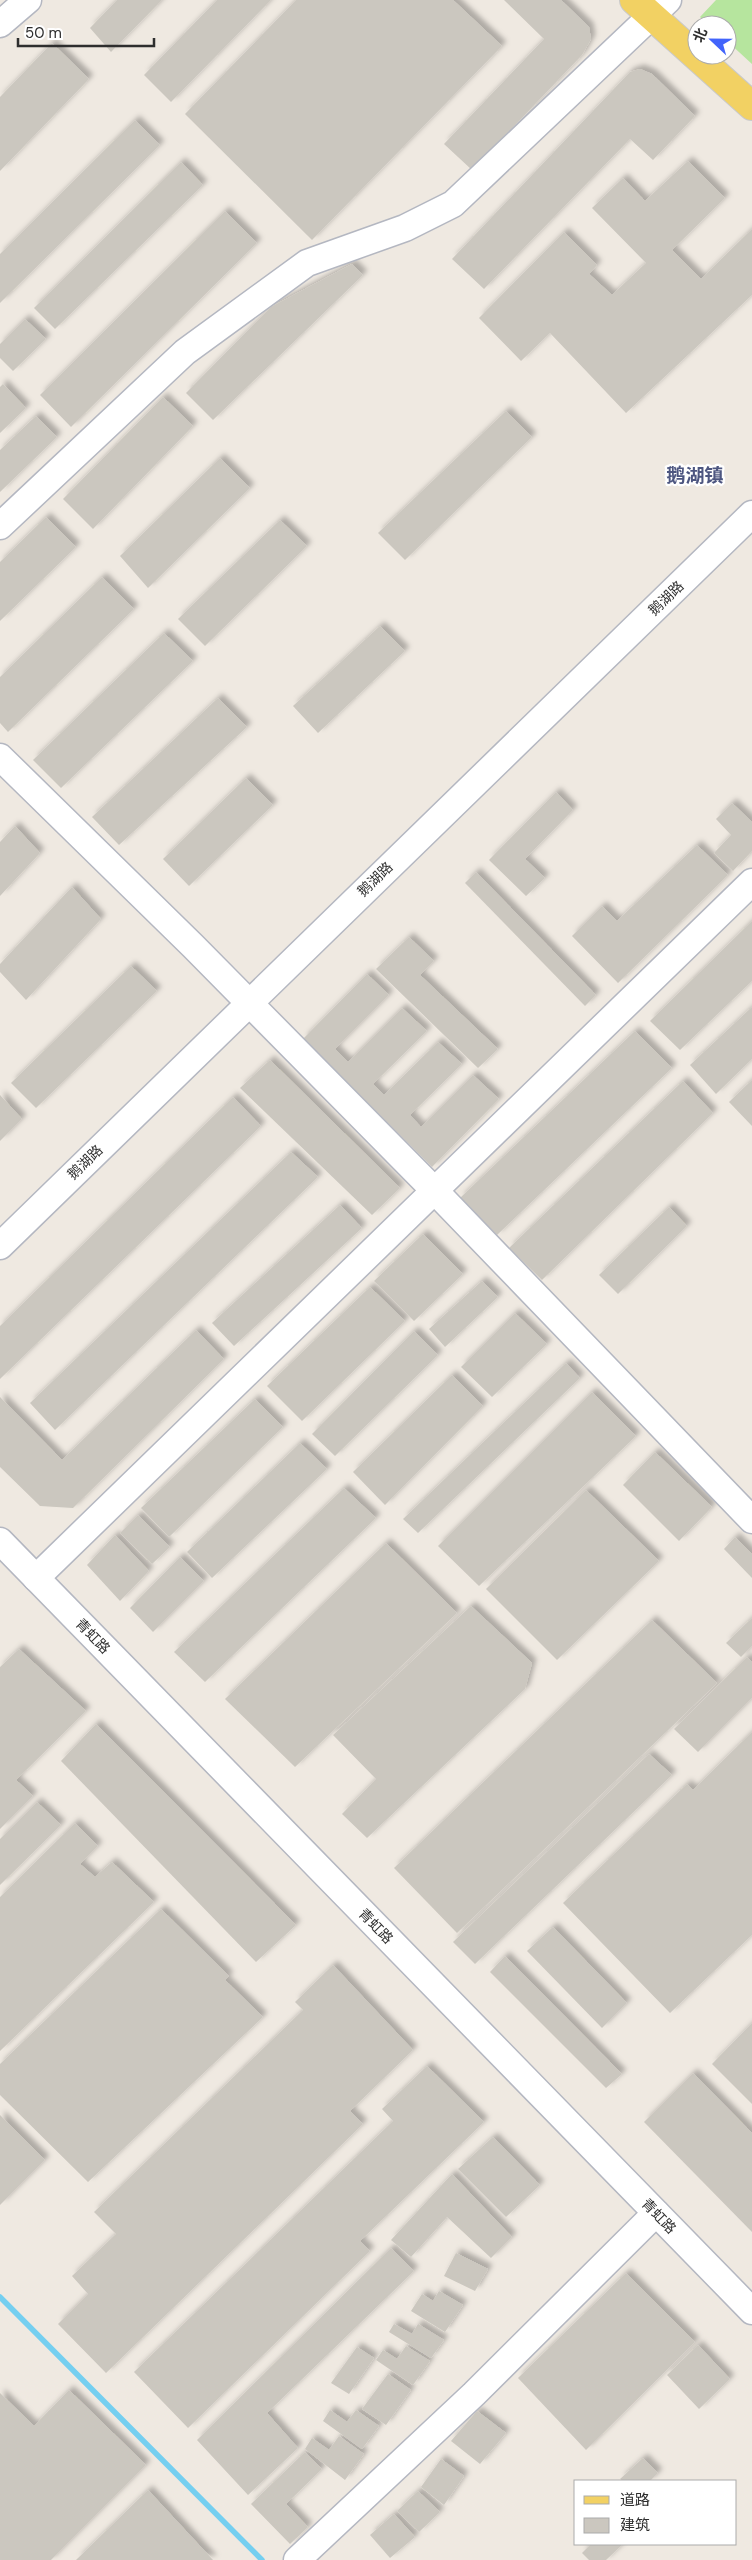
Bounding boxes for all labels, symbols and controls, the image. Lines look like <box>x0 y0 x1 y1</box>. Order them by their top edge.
scale bar <box>18 15 154 47</box>
north arrow <box>687 15 737 65</box>
text: 50 m <box>25 23 62 43</box>
text: 北 <box>689 25 711 45</box>
district label: 鹅湖镇 <box>666 463 724 488</box>
street label: 鹅湖路 <box>645 577 687 619</box>
street label: 鹅湖路 <box>354 858 396 900</box>
street label: 鹅湖路 <box>64 1141 106 1183</box>
street label: 青虹路 <box>72 1615 114 1657</box>
street label: 青虹路 <box>355 1905 397 1947</box>
street label: 青虹路 <box>638 2195 680 2237</box>
legend <box>574 2480 737 2545</box>
text: 道路 <box>620 2490 650 2510</box>
text: 建筑 <box>620 2515 650 2535</box>

